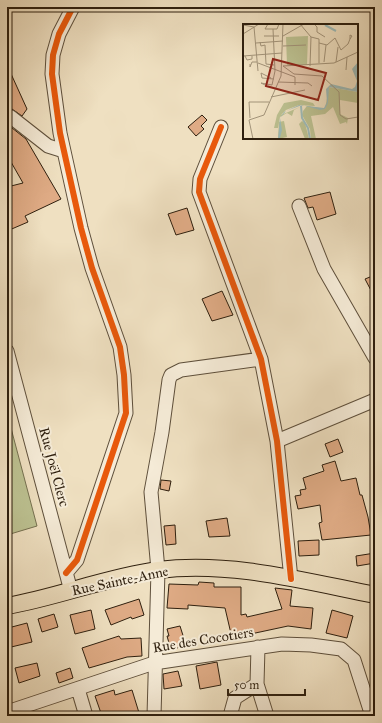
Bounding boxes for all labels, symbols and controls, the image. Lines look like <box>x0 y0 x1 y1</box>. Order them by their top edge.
inset map <box>243 24 358 139</box>
street label: Rue Joël Clerc <box>34 425 73 509</box>
street label: Rue Sainte-Anne <box>70 562 170 600</box>
street label: Rue des Cocotiers <box>151 624 255 656</box>
scale bar <box>228 671 305 697</box>
text: 50 m <box>234 678 259 692</box>

